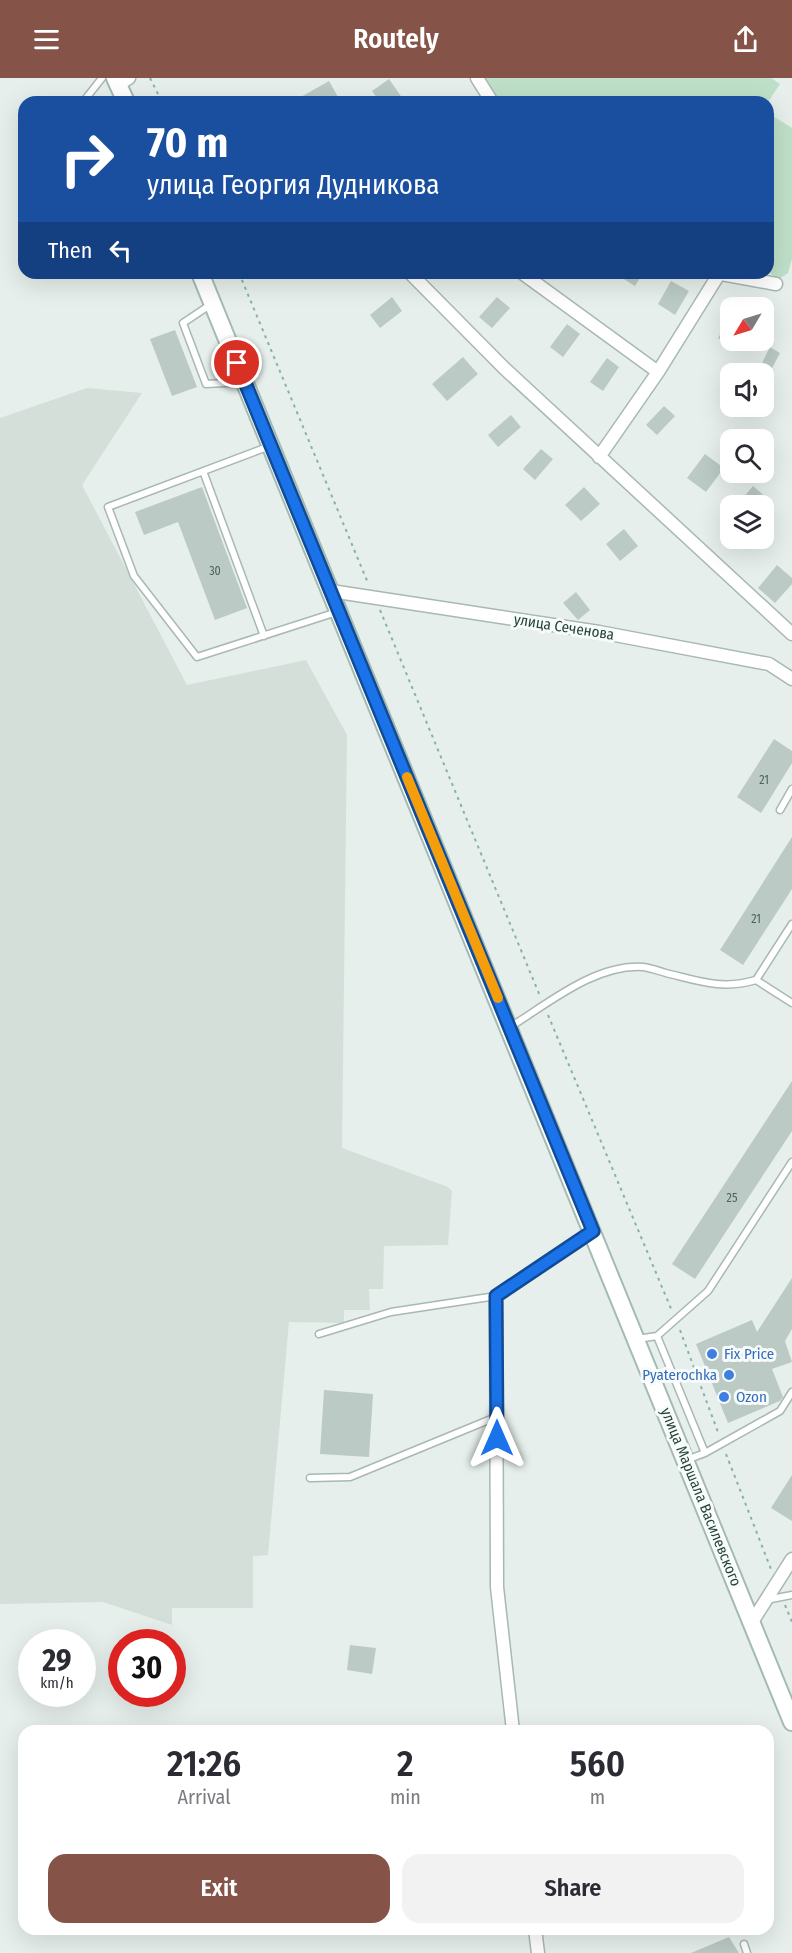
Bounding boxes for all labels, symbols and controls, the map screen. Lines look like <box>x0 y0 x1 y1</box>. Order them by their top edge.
icon: menu <box>30 23 63 56</box>
text: Routely <box>353 23 439 55</box>
icon: share <box>729 23 762 56</box>
text: 70 m <box>147 118 228 168</box>
icon: right <box>48 120 126 198</box>
text: улица Георгия Дудникова <box>147 169 440 201</box>
icon: left <box>104 234 137 267</box>
text: Then <box>48 237 92 264</box>
north arrow <box>720 297 774 351</box>
map controls <box>720 297 774 549</box>
pin <box>211 337 262 388</box>
icon: arrive <box>220 346 253 379</box>
button: sound <box>720 363 774 417</box>
button: search <box>720 429 774 483</box>
button: layers <box>720 495 774 549</box>
house number: 30 <box>209 564 221 578</box>
street label: улица Сеченова <box>513 610 615 644</box>
house number: 21 <box>759 773 769 787</box>
house number: 21 <box>751 912 761 926</box>
house number: 25 <box>727 1191 738 1205</box>
place label: Fix Price <box>724 1345 774 1363</box>
marker: Fix Price <box>705 1347 719 1361</box>
place label: Pyaterochka <box>642 1366 717 1384</box>
marker: Pyaterochka <box>722 1368 736 1382</box>
place label: Ozon <box>736 1388 767 1406</box>
marker: Ozon <box>717 1390 731 1404</box>
street label: улица Маршала Василевского <box>657 1405 745 1589</box>
position arrow <box>465 1406 529 1470</box>
speed limit sign: 30 <box>108 1629 186 1707</box>
text: 29 <box>42 1643 72 1679</box>
text: km/h <box>40 1674 74 1692</box>
text: 21:26 <box>167 1742 241 1786</box>
text: 2 <box>397 1742 414 1786</box>
text: 560 <box>570 1742 625 1786</box>
text: Arrival <box>177 1785 230 1809</box>
text: min <box>390 1785 421 1809</box>
text: m <box>590 1785 605 1809</box>
button: Exit <box>48 1854 390 1923</box>
button: Share <box>402 1854 744 1923</box>

